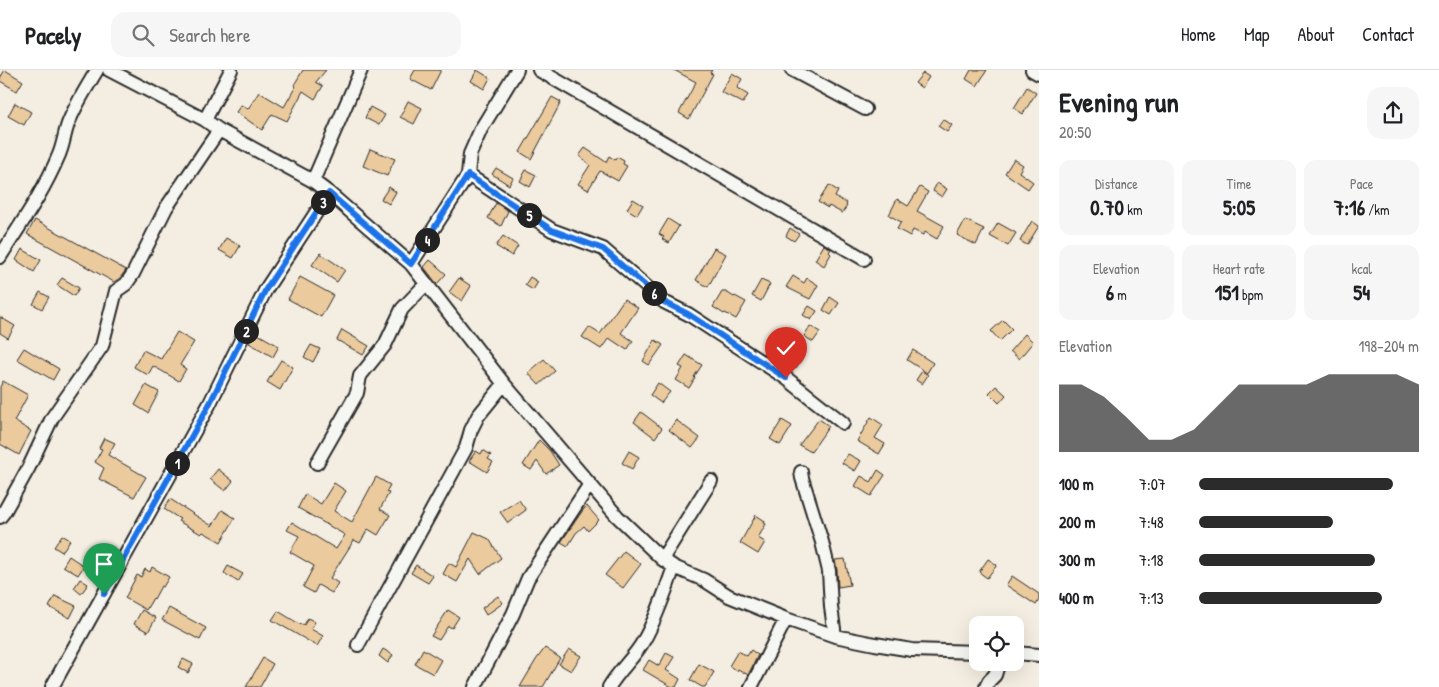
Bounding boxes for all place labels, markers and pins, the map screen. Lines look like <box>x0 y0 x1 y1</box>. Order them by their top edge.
pin: 3 <box>310 190 336 214</box>
pin: 5 <box>516 202 542 228</box>
pin: 4 <box>414 228 440 252</box>
pin: 6 <box>642 280 666 306</box>
pin: 2 <box>234 318 258 344</box>
pin <box>765 327 807 378</box>
pin: 1 <box>164 450 190 476</box>
pin <box>83 543 125 594</box>

